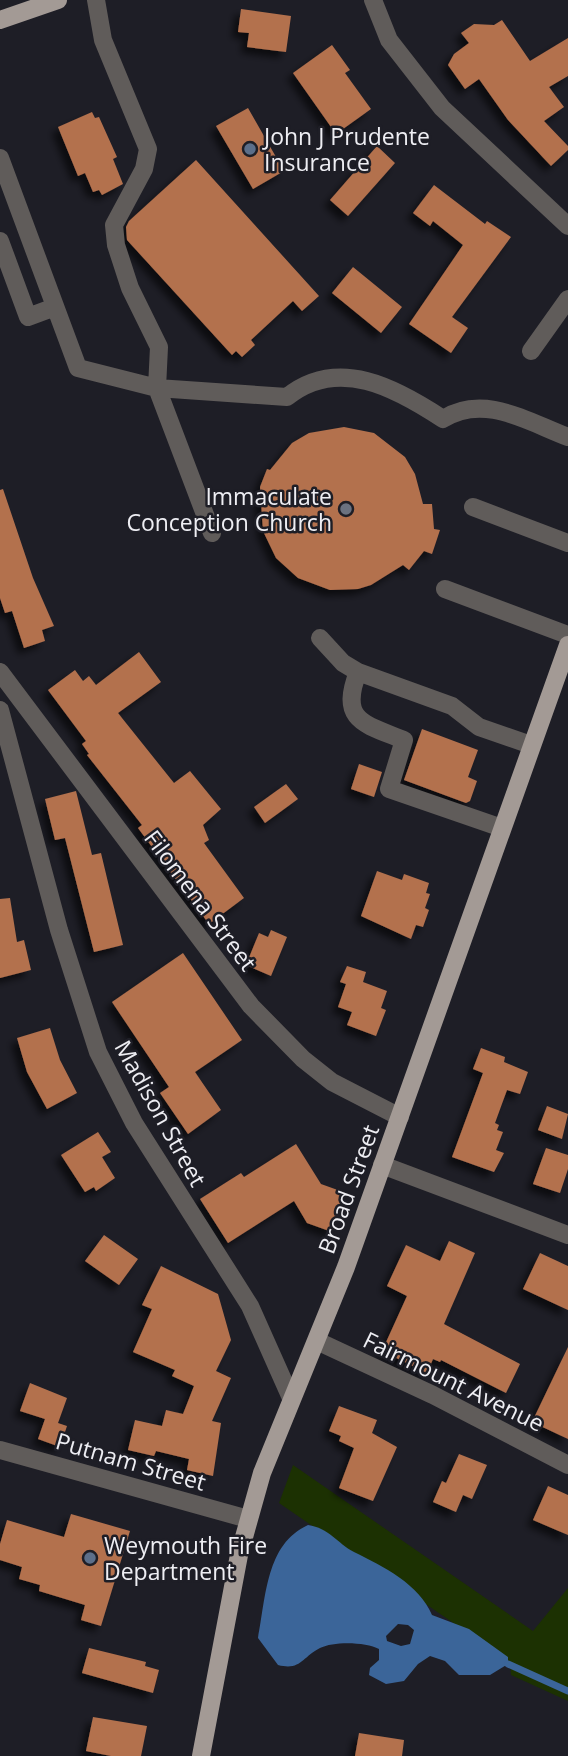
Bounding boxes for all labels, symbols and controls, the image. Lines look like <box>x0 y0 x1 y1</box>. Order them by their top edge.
place label: John J Prudente Insurance <box>262 120 430 178</box>
marker: John J Prudente Insurance <box>242 141 258 157</box>
place label: Immaculate Conception Church <box>126 480 332 538</box>
marker: Immaculate Conception Church <box>338 501 354 517</box>
street label: Filomena Street <box>137 823 265 977</box>
street label: Madison Street <box>108 1034 214 1192</box>
street label: Broad Street <box>310 1120 386 1258</box>
street label: Fairmount Avenue <box>358 1323 550 1439</box>
street label: Putnam Street <box>52 1424 210 1498</box>
place label: Weymouth Fire Department <box>104 1529 267 1587</box>
marker: Weymouth Fire Department <box>82 1550 98 1566</box>

